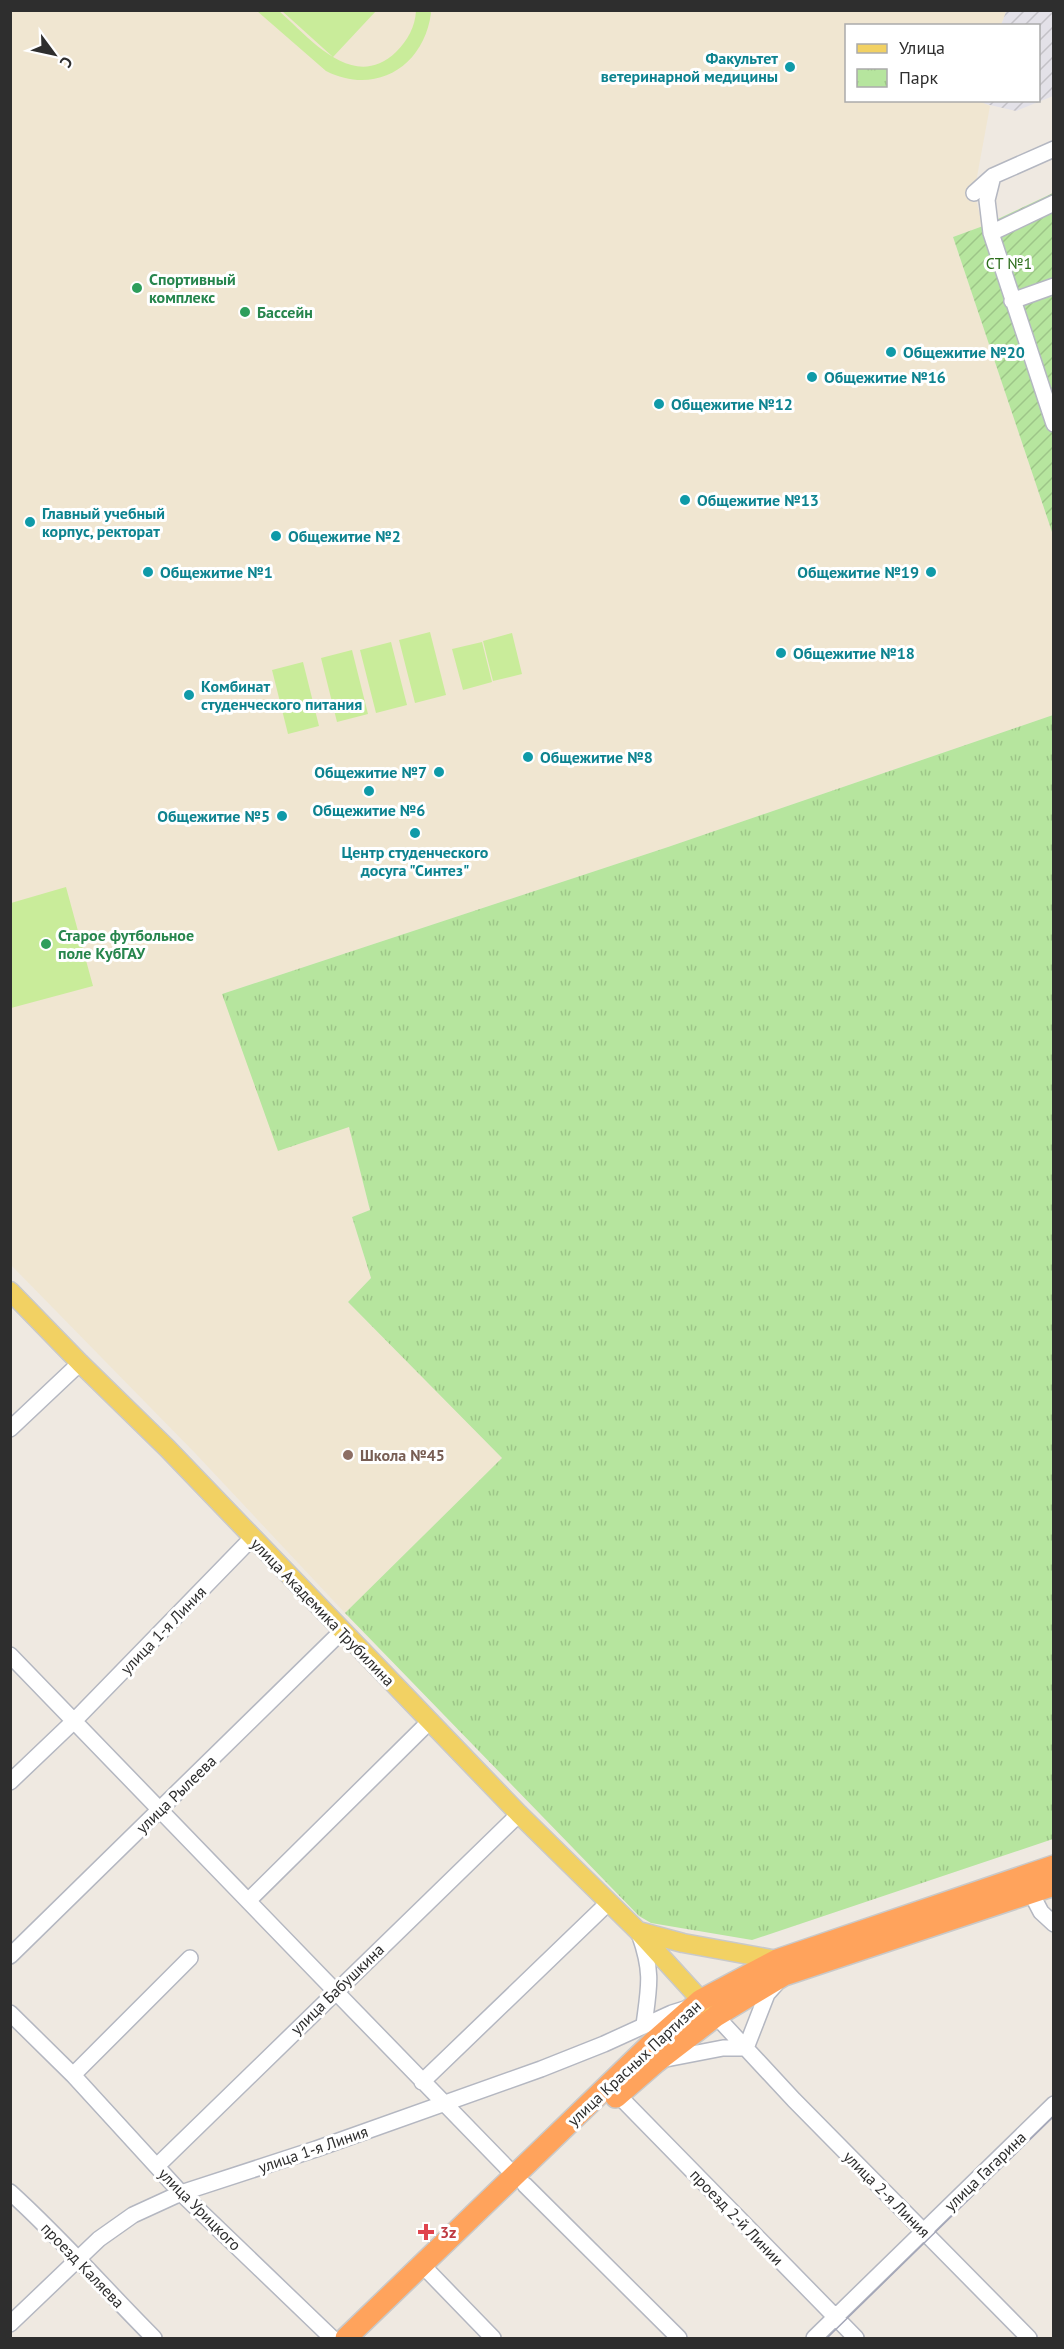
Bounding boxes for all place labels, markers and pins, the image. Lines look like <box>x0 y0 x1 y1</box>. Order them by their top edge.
place label: Факультет ветеринарной медицины <box>601 48 778 86</box>
marker: Факультет ветеринарной медицины <box>783 60 797 74</box>
place label: Спортивный комплекс <box>149 269 236 307</box>
marker: Спортивный комплекс <box>130 281 144 295</box>
place label: Бассейн <box>257 302 313 322</box>
marker: Бассейн <box>238 305 252 319</box>
place label: Общежитие №20 <box>903 342 1025 362</box>
marker: Общежитие №20 <box>884 345 898 359</box>
place label: Общежитие №16 <box>824 367 946 387</box>
marker: Общежитие №16 <box>805 370 819 384</box>
place label: Общежитие №12 <box>671 394 793 414</box>
marker: Общежитие №12 <box>652 397 666 411</box>
place label: Общежитие №13 <box>697 490 819 510</box>
marker: Общежитие №13 <box>678 493 692 507</box>
place label: Главный учебный корпус, ректорат <box>42 503 165 541</box>
marker: Главный учебный корпус, ректорат <box>23 515 37 529</box>
place label: Общежитие №2 <box>288 526 401 546</box>
marker: Общежитие №2 <box>269 529 283 543</box>
place label: Общежитие №1 <box>160 562 273 582</box>
place label: Общежитие №19 <box>797 562 919 582</box>
marker: Общежитие №1 <box>141 565 155 579</box>
marker: Общежитие №19 <box>924 565 938 579</box>
place label: Общежитие №18 <box>793 643 915 663</box>
marker: Общежитие №18 <box>774 646 788 660</box>
place label: Комбинат студенческого питания <box>201 676 362 714</box>
marker: Комбинат студенческого питания <box>182 688 196 702</box>
place label: Общежитие №8 <box>540 747 653 767</box>
marker: Общежитие №8 <box>521 750 535 764</box>
place label: Общежитие №7 <box>314 762 427 782</box>
marker: Общежитие №7 <box>432 765 446 779</box>
marker: Общежитие №6 <box>362 784 376 798</box>
place label: Общежитие №6 <box>313 800 425 820</box>
place label: Общежитие №5 <box>157 806 270 826</box>
marker: Общежитие №5 <box>275 809 289 823</box>
marker: Центр студенческого досуга "Синтез" <box>408 826 422 840</box>
place label: Центр студенческого досуга "Синтез" <box>342 842 489 880</box>
place label: Старое футбольное поле КубГАУ <box>58 925 194 963</box>
marker: Старое футбольное поле КубГАУ <box>39 937 53 951</box>
place label: Школа №45 <box>360 1445 445 1465</box>
marker: Школа №45 <box>341 1448 355 1462</box>
place label: 3z <box>440 2222 456 2242</box>
marker: 3z <box>417 2223 435 2241</box>

